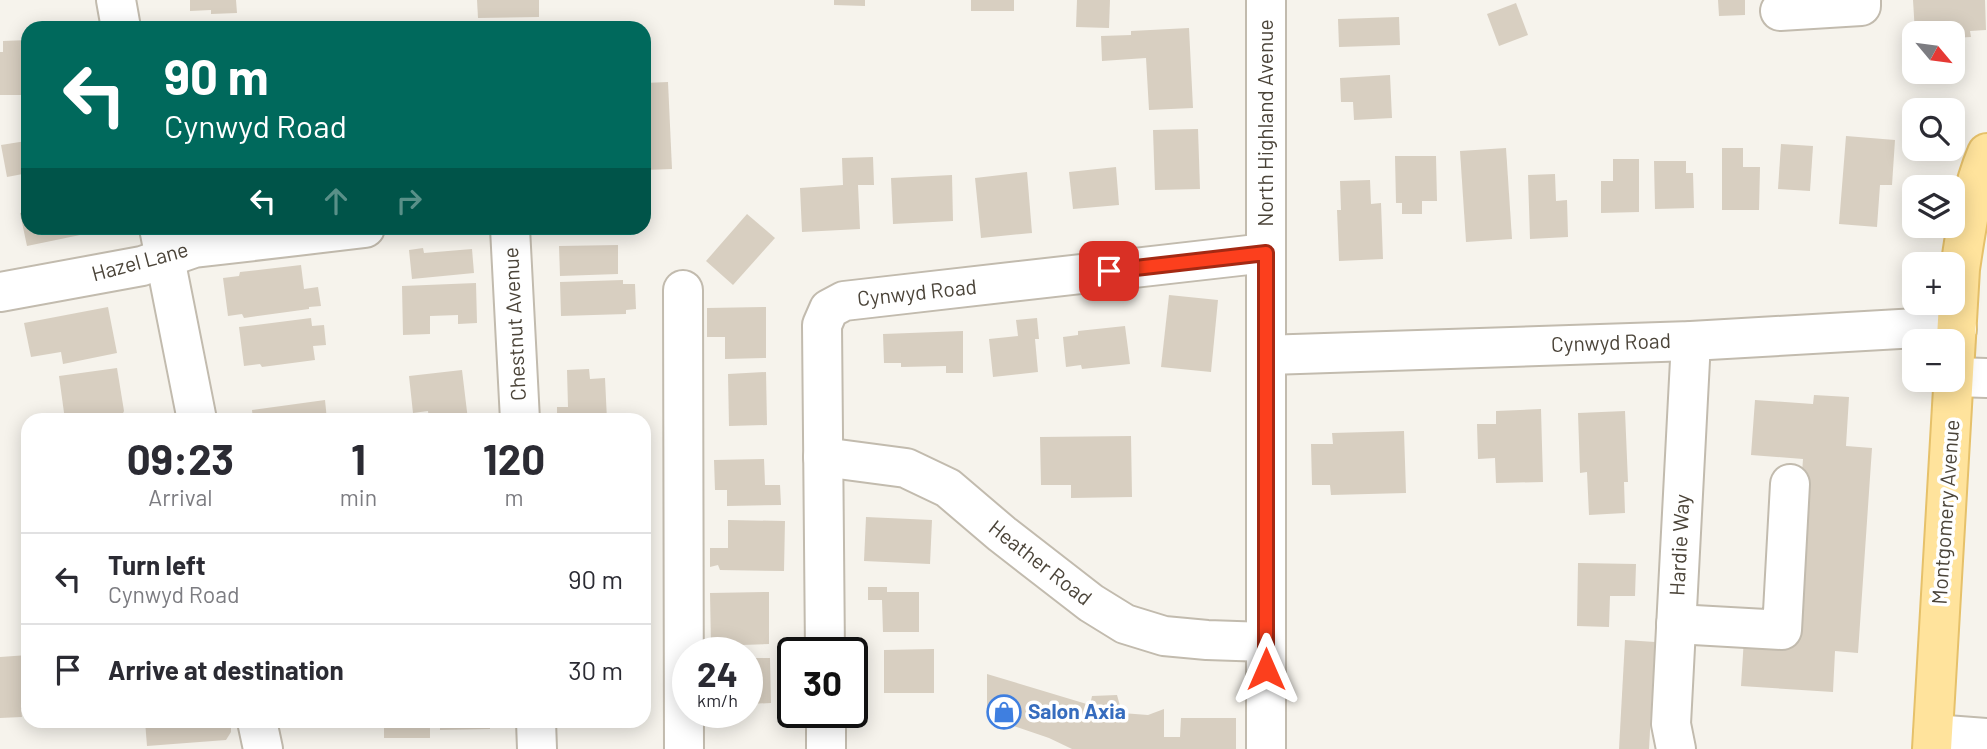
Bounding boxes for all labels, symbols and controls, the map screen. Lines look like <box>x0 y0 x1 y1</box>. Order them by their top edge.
street label: North Highland Avenue <box>1252 19 1277 227</box>
north arrow <box>1902 21 1965 84</box>
map controls <box>1902 21 1965 392</box>
text: 90 m <box>164 46 269 105</box>
icon: left <box>49 49 140 140</box>
button: search <box>1902 98 1965 161</box>
text: Cynwyd Road <box>164 106 347 144</box>
button: layers <box>1902 175 1965 238</box>
icon: left <box>244 182 282 220</box>
icon: ahead <box>317 182 355 220</box>
icon: right <box>390 182 428 220</box>
street label: Hazel Lane <box>89 236 191 285</box>
pin <box>1079 241 1139 301</box>
street label: Chestnut Avenue <box>497 247 530 402</box>
icon: arrive <box>1090 252 1128 290</box>
button: + <box>1902 252 1965 315</box>
street label: Cynwyd Road <box>856 273 978 310</box>
street label: Cynwyd Road <box>1550 327 1671 356</box>
button: − <box>1902 329 1965 392</box>
street label: Montgomery Avenue <box>1926 419 1963 605</box>
text: 09:23 <box>127 433 234 483</box>
text: 1 <box>351 433 366 483</box>
text: 120 <box>483 433 545 483</box>
text: Arrival <box>148 483 213 511</box>
text: min <box>340 483 377 511</box>
text: m <box>504 483 524 511</box>
street label: Hardie Way <box>1663 493 1694 596</box>
street label: Heather Road <box>984 514 1097 610</box>
text: Turn left <box>108 549 206 580</box>
icon: left <box>49 560 87 598</box>
text: 90 m <box>568 563 623 594</box>
text: Cynwyd Road <box>108 580 240 608</box>
position arrow <box>1229 632 1303 706</box>
speed limit sign: 30 <box>777 637 868 728</box>
icon: arrive <box>49 651 87 689</box>
text: 24 <box>697 652 738 694</box>
text: Arrive at destination <box>108 654 344 685</box>
text: 30 m <box>568 654 623 685</box>
text: km/h <box>697 689 738 711</box>
shop icon: Salon Axia <box>985 693 1023 731</box>
place label: Salon Axia <box>1028 698 1126 723</box>

